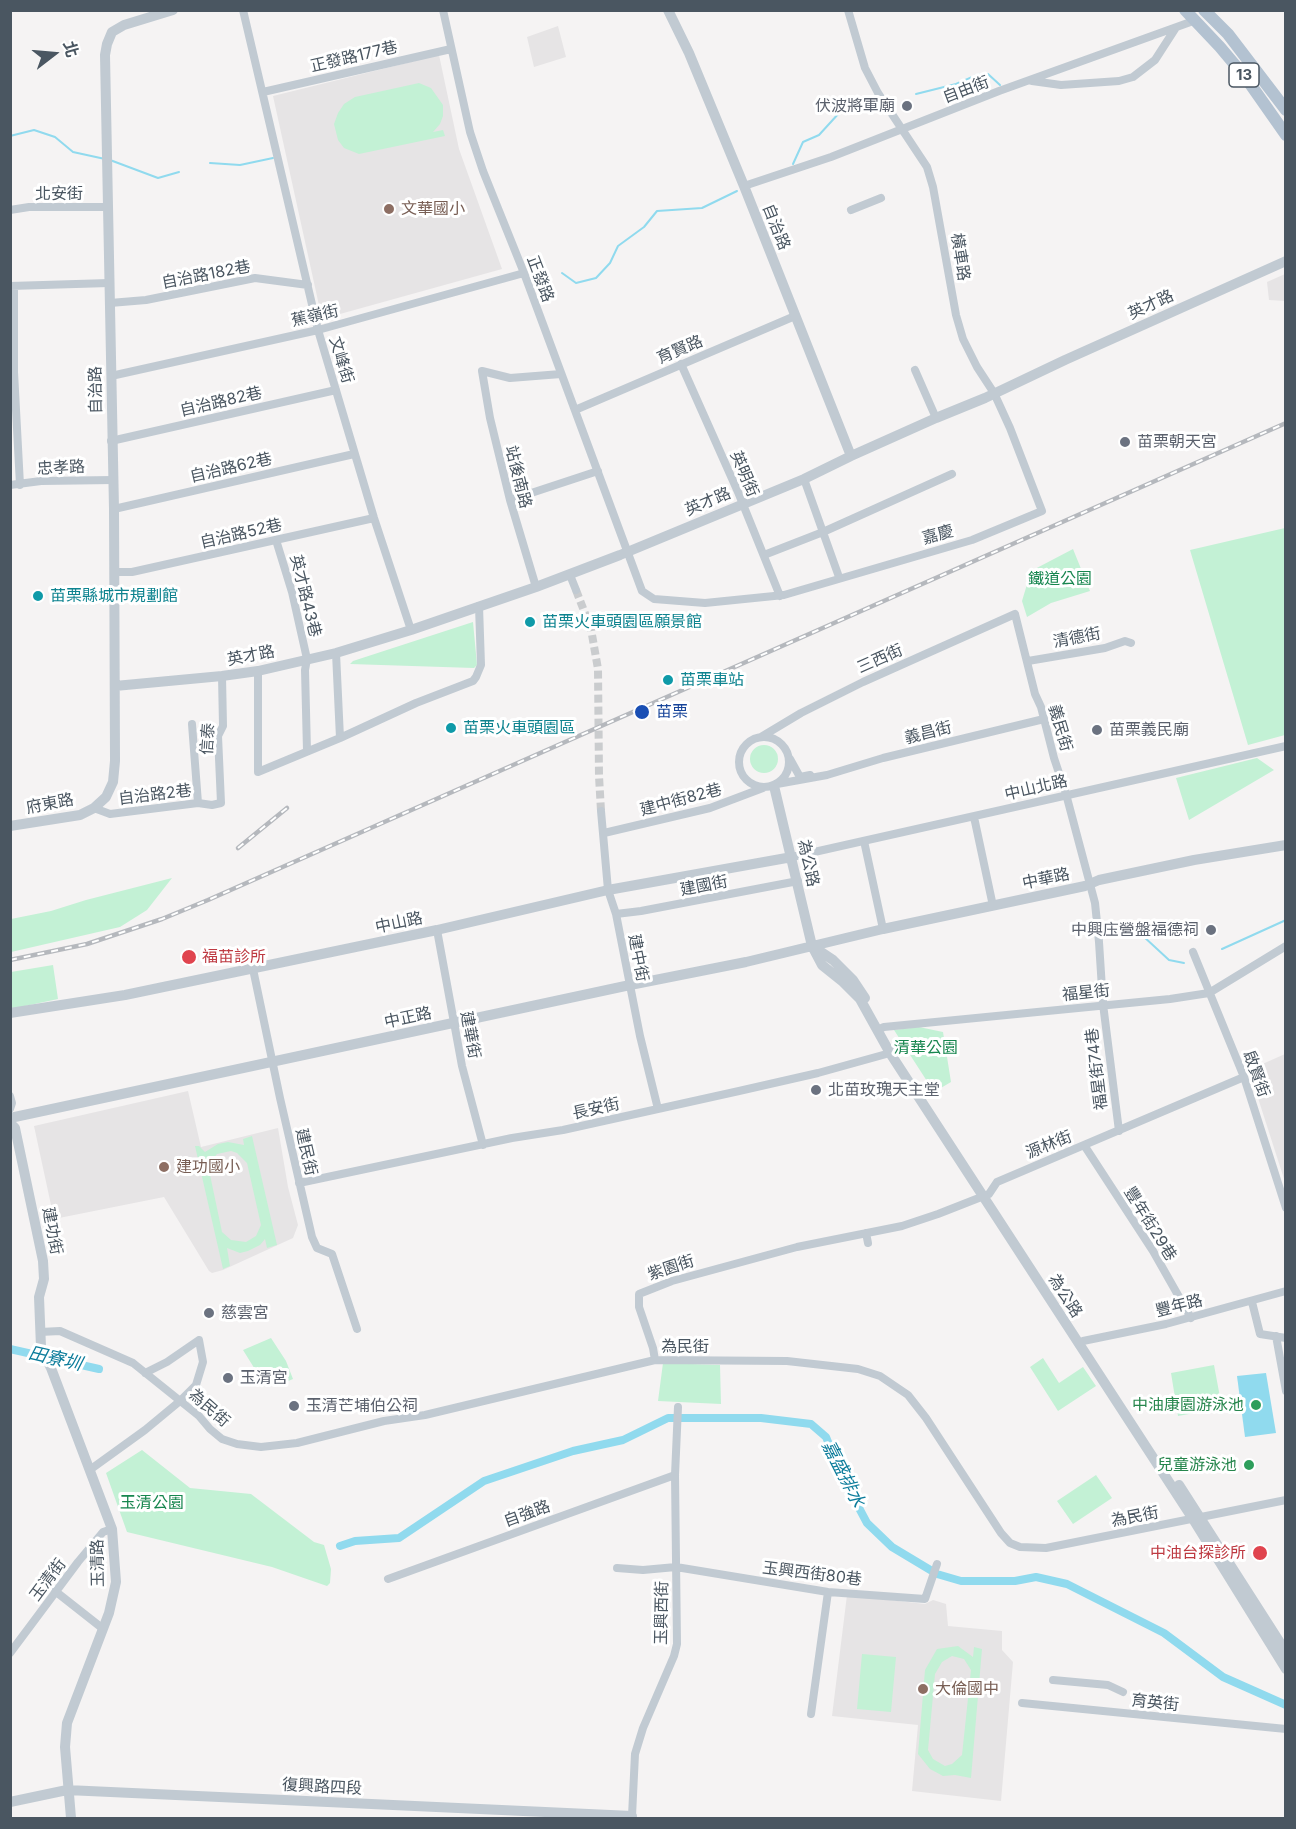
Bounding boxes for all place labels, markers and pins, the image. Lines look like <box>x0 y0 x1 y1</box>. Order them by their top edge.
place label: 伏波將軍廟 <box>815 96 895 116</box>
marker: 伏波將軍廟 <box>900 99 914 113</box>
place label: 文華國小 <box>401 199 465 219</box>
marker: 文華國小 <box>382 202 396 216</box>
place label: 苗栗朝天宮 <box>1137 432 1217 452</box>
marker: 苗栗朝天宮 <box>1118 435 1132 449</box>
place label: 苗栗縣城市規劃館 <box>50 586 178 606</box>
marker: 苗栗縣城市規劃館 <box>31 589 45 603</box>
place label: 苗栗火車頭園區願景館 <box>542 612 702 632</box>
marker: 苗栗火車頭園區願景館 <box>523 615 537 629</box>
place label: 苗栗車站 <box>680 670 744 690</box>
marker: 苗栗車站 <box>661 673 675 687</box>
place label: 苗栗 <box>656 702 688 722</box>
marker: 苗栗 <box>633 703 651 721</box>
place label: 苗栗火車頭園區 <box>463 718 575 738</box>
place label: 苗栗義民廟 <box>1109 720 1189 740</box>
marker: 苗栗火車頭園區 <box>444 721 458 735</box>
marker: 苗栗義民廟 <box>1090 723 1104 737</box>
place label: 中興庒營盤福德祠 <box>1071 920 1199 940</box>
marker: 中興庒營盤福德祠 <box>1204 923 1218 937</box>
place label: 福苗診所 <box>202 947 266 967</box>
marker: 福苗診所 <box>180 948 198 966</box>
place label: 北苗玫瑰天主堂 <box>828 1080 940 1100</box>
marker: 北苗玫瑰天主堂 <box>809 1083 823 1097</box>
place label: 建功國小 <box>176 1157 240 1177</box>
marker: 建功國小 <box>157 1160 171 1174</box>
place label: 慈雲宮 <box>221 1303 269 1323</box>
marker: 慈雲宮 <box>202 1306 216 1320</box>
place label: 玉清宮 <box>240 1368 288 1388</box>
marker: 玉清宮 <box>221 1371 235 1385</box>
place label: 中油康園游泳池 <box>1132 1395 1244 1415</box>
place label: 玉清芒埔伯公祠 <box>306 1396 418 1416</box>
marker: 中油康園游泳池 <box>1249 1398 1263 1412</box>
marker: 玉清芒埔伯公祠 <box>287 1399 301 1413</box>
place label: 兒童游泳池 <box>1157 1455 1237 1475</box>
marker: 兒童游泳池 <box>1242 1458 1256 1472</box>
place label: 中油台探診所 <box>1150 1543 1246 1563</box>
marker: 中油台探診所 <box>1251 1544 1269 1562</box>
place label: 大倫國中 <box>935 1679 999 1699</box>
marker: 大倫國中 <box>916 1682 930 1696</box>

